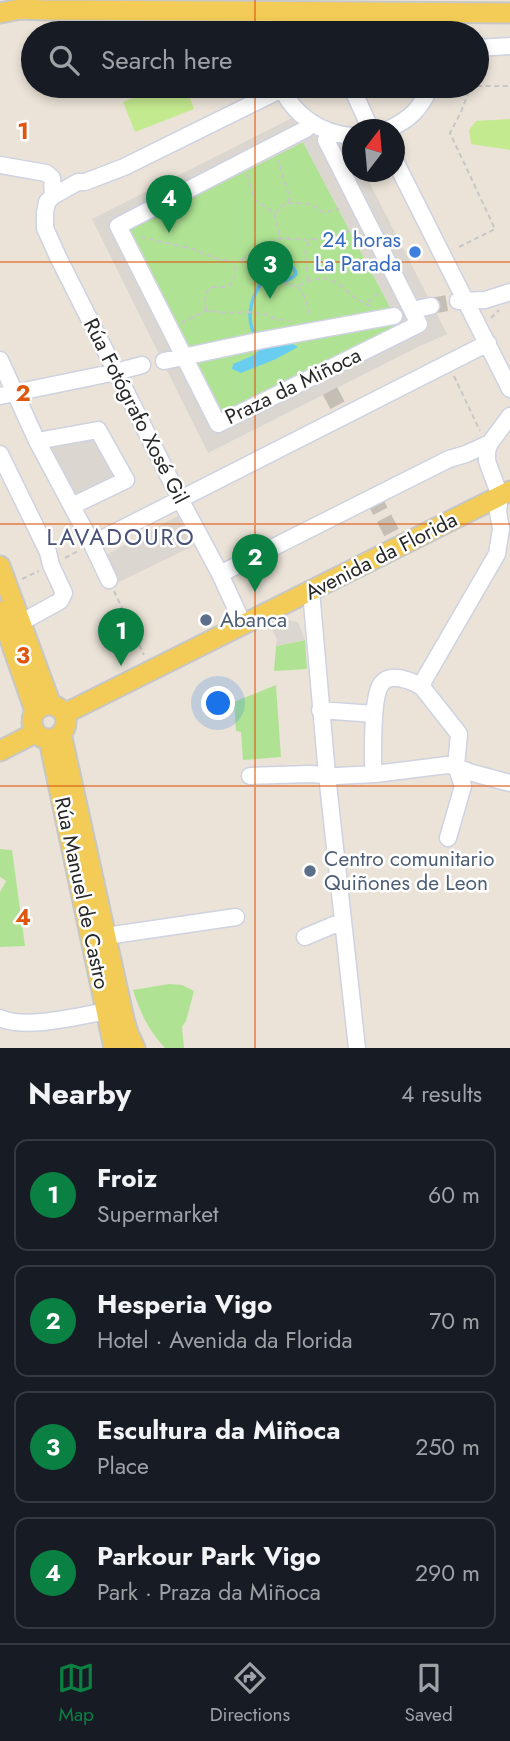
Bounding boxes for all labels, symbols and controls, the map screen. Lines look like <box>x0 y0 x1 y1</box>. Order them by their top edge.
search box <box>21 21 489 98</box>
icon: search <box>45 41 83 79</box>
text: Search here <box>101 41 233 79</box>
text: 1 <box>17 114 29 148</box>
north arrow <box>342 119 405 182</box>
pin: 4 <box>146 175 192 233</box>
place label: 24 horas La Parada <box>315 225 401 279</box>
pin: 3 <box>247 241 293 299</box>
marker: 24 horas La Parada <box>407 244 423 260</box>
street label: Rúa Fotógrafo Xosé Gil <box>76 313 196 509</box>
street label: Praza da Miñoca <box>220 340 366 432</box>
text: 2 <box>15 376 31 410</box>
street label: Avenida da Florida <box>300 505 462 607</box>
district label: LAVADOURO <box>46 520 196 554</box>
pin: 2 <box>232 534 278 592</box>
place label: Abanca <box>220 605 287 635</box>
pin: 1 <box>98 608 144 666</box>
marker: Abanca <box>198 612 214 628</box>
text: 3 <box>16 638 30 672</box>
your location <box>201 686 235 720</box>
street label: Rúa Manuel de Castro <box>47 794 117 992</box>
place label: Centro comunitario Quiñones de Leon <box>324 844 495 898</box>
marker: Centro comunitario Quiñones de Leon <box>302 863 318 879</box>
text: 4 <box>15 900 31 934</box>
text: Nearby <box>28 1072 131 1115</box>
text: 4 results <box>401 1077 482 1111</box>
text: Froiz <box>97 1159 157 1197</box>
text: 1 <box>47 1178 59 1212</box>
text: 60 m <box>428 1178 480 1212</box>
text: Supermarket <box>97 1197 219 1231</box>
text: Hesperia Vigo <box>97 1285 272 1323</box>
text: 2 <box>45 1304 61 1338</box>
text: 70 m <box>429 1304 480 1338</box>
text: Hotel · Avenida da Florida <box>97 1323 353 1357</box>
text: Escultura da Miñoca <box>97 1411 340 1449</box>
text: 3 <box>46 1430 60 1464</box>
text: 250 m <box>415 1430 480 1464</box>
text: Place <box>97 1449 149 1483</box>
text: Parkour Park Vigo <box>97 1537 321 1575</box>
text: 4 <box>45 1556 61 1590</box>
text: 290 m <box>415 1556 480 1590</box>
text: Park · Praza da Miñoca <box>97 1575 321 1609</box>
tab: Map <box>57 1659 95 1728</box>
tab: Directions <box>210 1659 290 1728</box>
tab: Saved <box>405 1659 453 1728</box>

